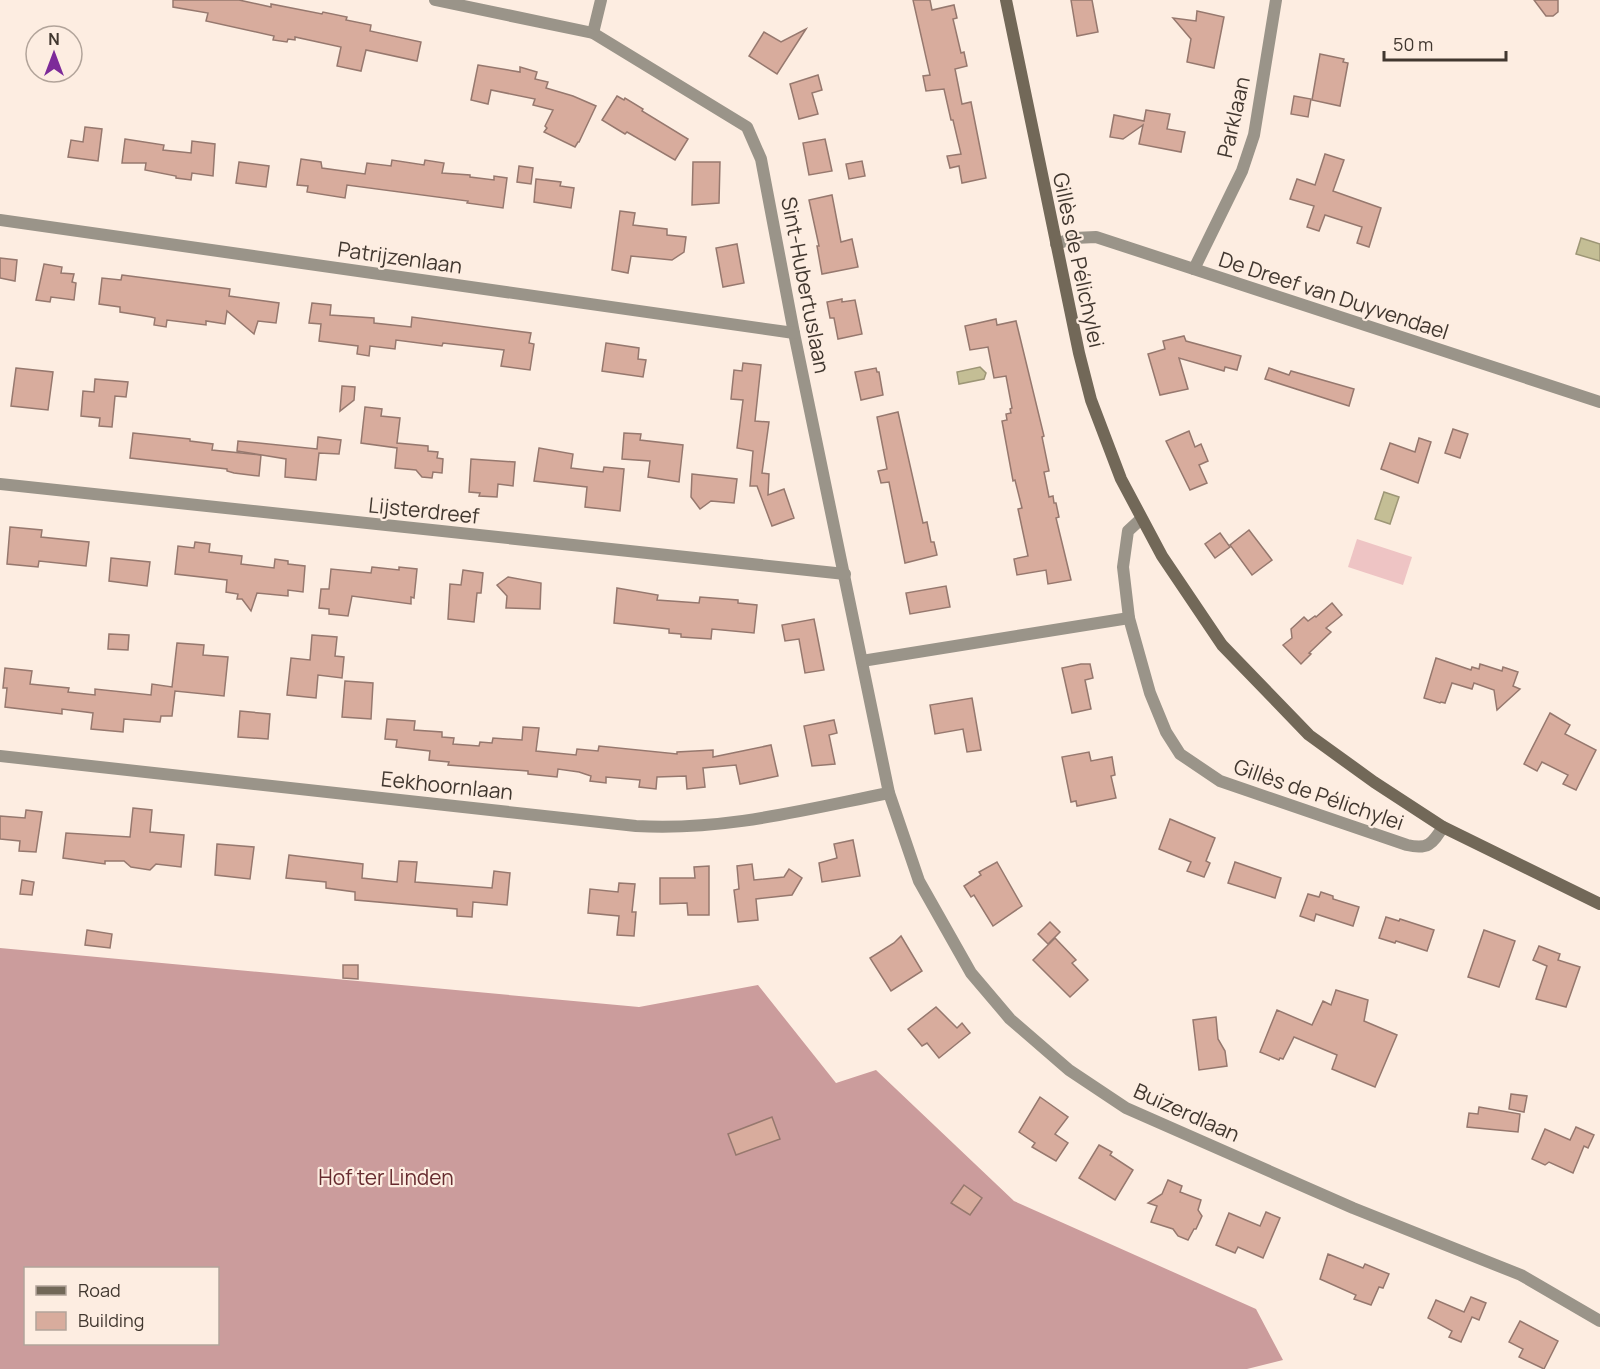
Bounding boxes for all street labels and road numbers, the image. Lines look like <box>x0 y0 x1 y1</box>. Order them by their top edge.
street label: Parklaan <box>1210 74 1256 160</box>
street label: Gillès de Pélichylei <box>1047 170 1111 350</box>
street label: Sint-Hubertuslaan <box>775 194 837 376</box>
street label: Patrijzenlaan <box>336 234 464 280</box>
street label: De Dreef van Duyvendael <box>1215 245 1453 345</box>
street label: Lijsterdreef <box>367 490 481 530</box>
street label: Gillès de Pélichylei <box>1230 752 1408 836</box>
street label: Eekhoornlaan <box>380 764 514 806</box>
street label: Buizerdlaan <box>1130 1076 1244 1148</box>

